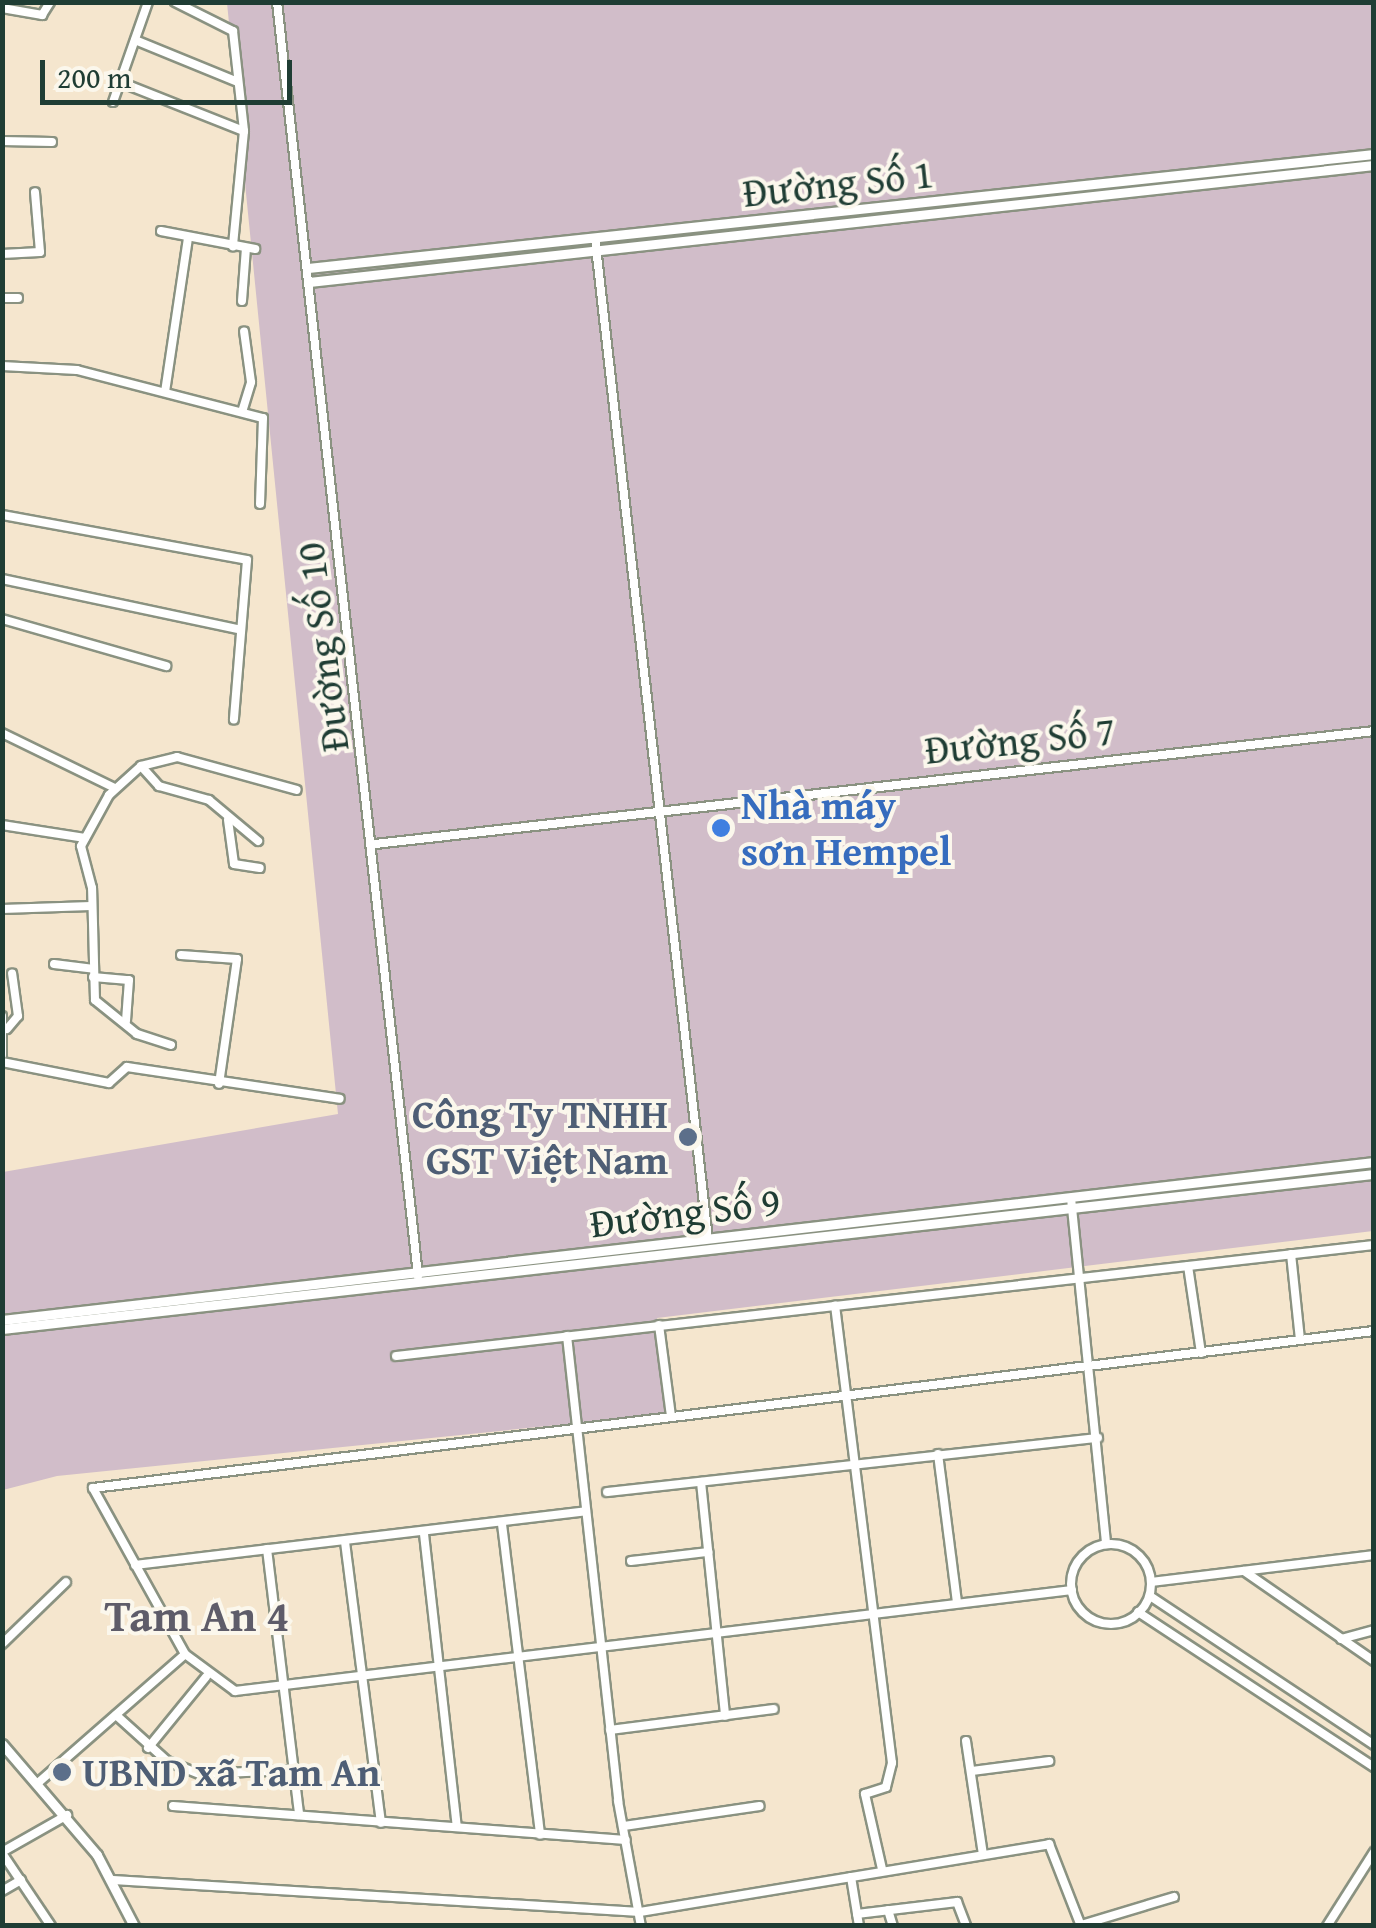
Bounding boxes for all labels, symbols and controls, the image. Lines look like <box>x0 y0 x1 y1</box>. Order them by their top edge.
scale bar <box>45 40 298 102</box>
text: 200 m <box>57 55 131 99</box>
street label: Đường Số 1 <box>741 149 935 217</box>
street label: Đường Số 10 <box>285 540 359 754</box>
street label: Đường Số 7 <box>923 706 1117 774</box>
place label: Nhà máy sơn Hempel <box>741 781 951 875</box>
marker: Nhà máy sơn Hempel <box>710 817 732 839</box>
place label: Công Ty TNHH GST Việt Nam <box>412 1090 668 1184</box>
marker: Công Ty TNHH GST Việt Nam <box>677 1126 699 1148</box>
street label: Đường Số 9 <box>587 1177 783 1247</box>
district label: Tam An 4 <box>105 1588 289 1642</box>
place label: UBND xã Tam An <box>82 1748 380 1796</box>
marker: UBND xã Tam An <box>51 1761 73 1783</box>

